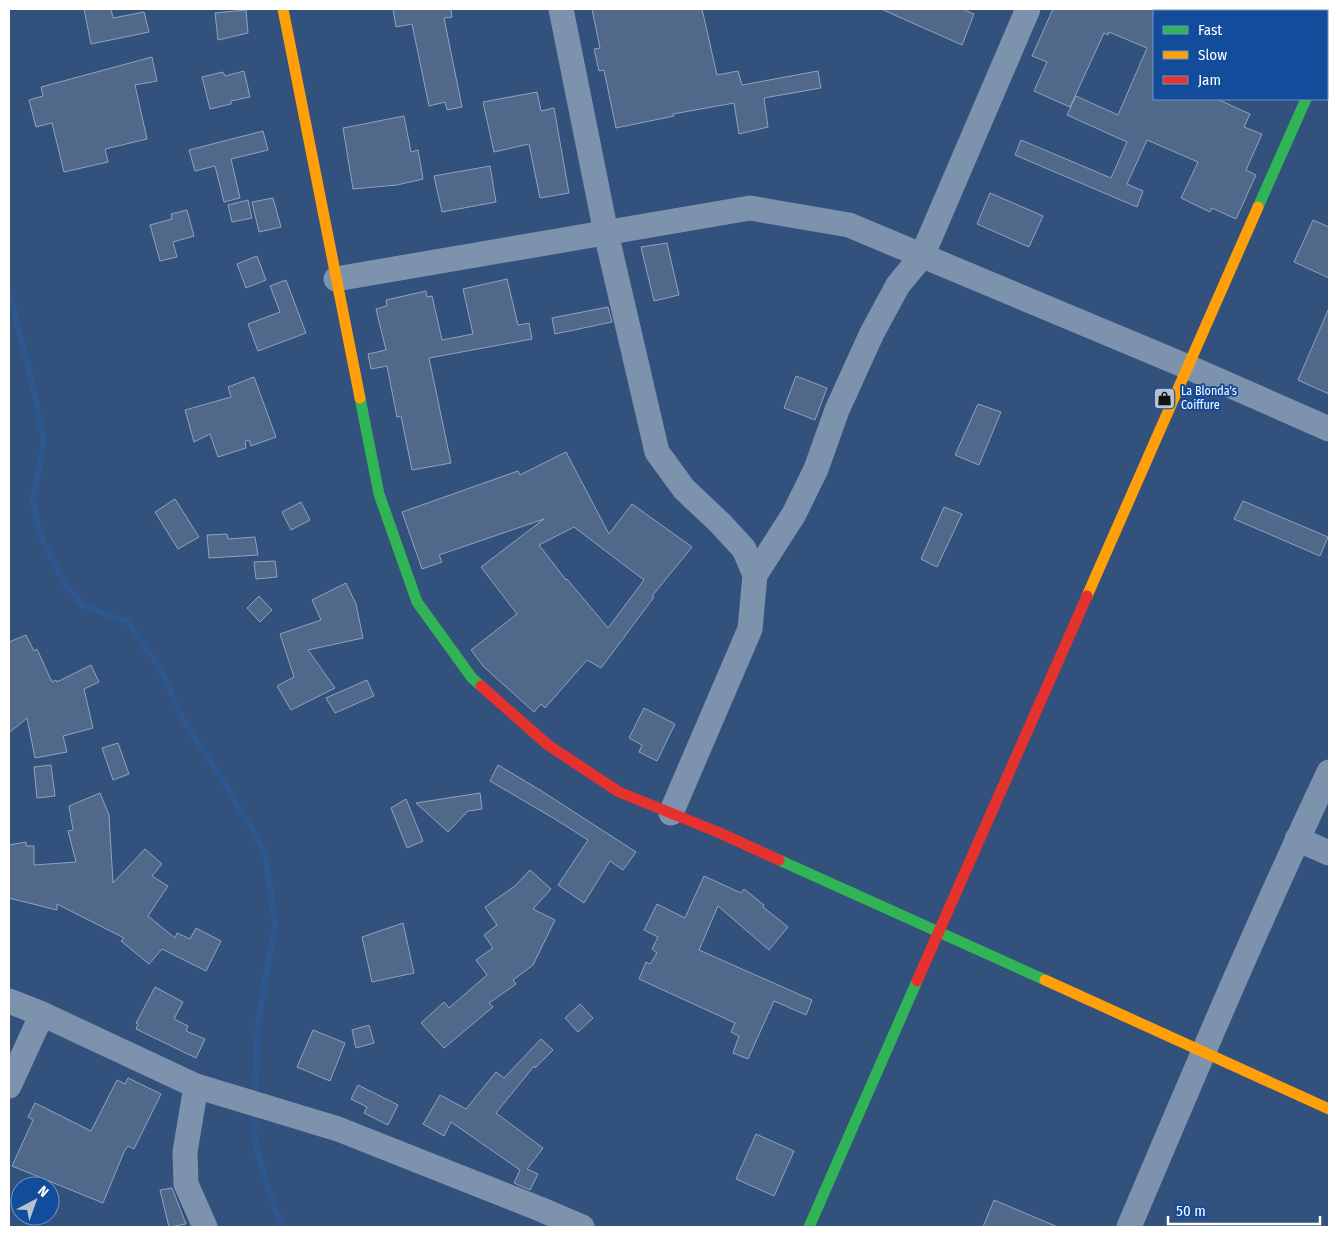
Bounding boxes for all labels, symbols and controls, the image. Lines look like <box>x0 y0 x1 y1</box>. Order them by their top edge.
legend <box>1153 10 1328 100</box>
text: Fast <box>1198 21 1222 39</box>
text: Slow <box>1198 46 1227 64</box>
text: Jam <box>1198 71 1221 89</box>
place label: La Blonda's Coiffure <box>1181 384 1237 412</box>
shop icon: La Blonda's Coiffure <box>1153 386 1177 410</box>
north arrow <box>10 1176 60 1226</box>
text: N <box>34 1182 52 1201</box>
scale bar <box>1168 1194 1320 1226</box>
text: 50 m <box>1176 1202 1206 1220</box>

